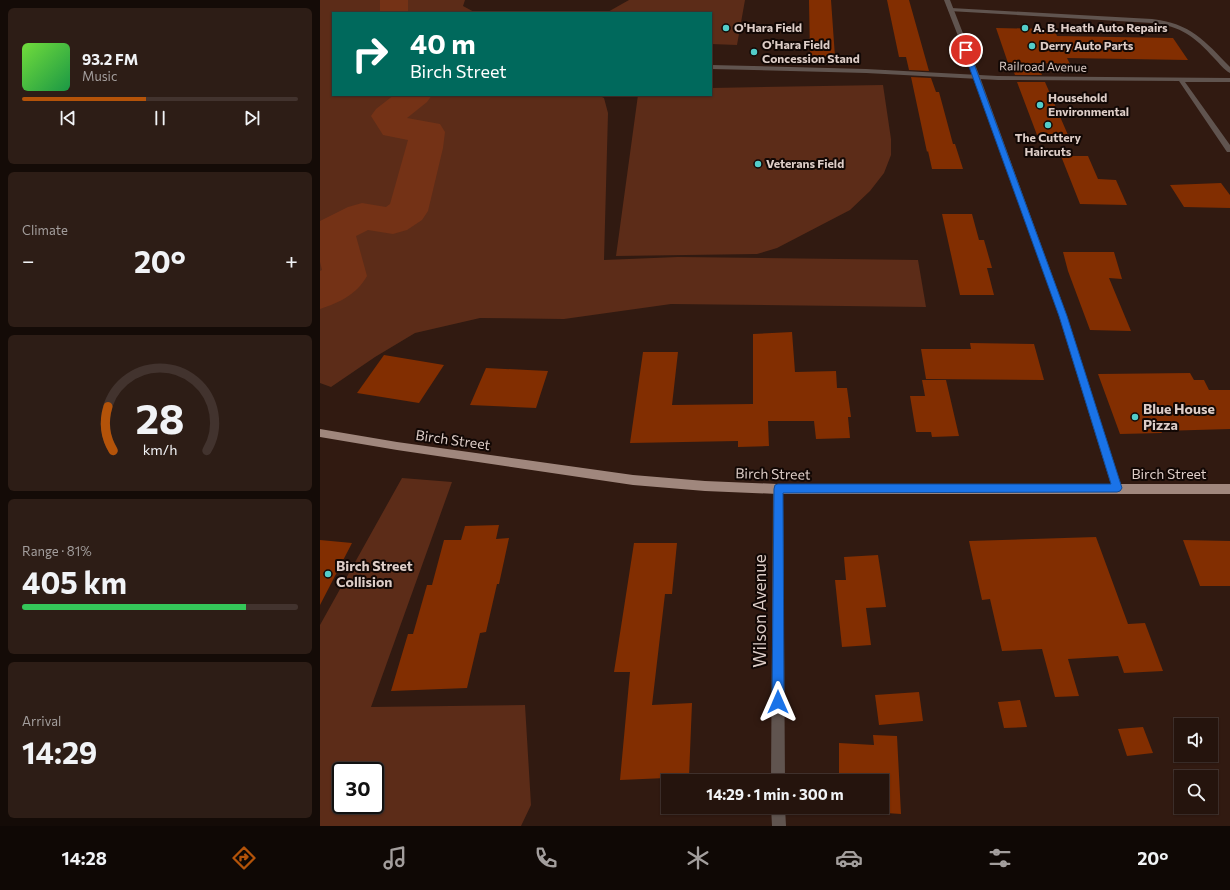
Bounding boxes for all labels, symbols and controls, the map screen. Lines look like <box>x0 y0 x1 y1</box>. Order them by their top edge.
place label: O'Hara Field <box>734 20 802 34</box>
place label: A. B. Heath Auto Repairs <box>1033 20 1168 34</box>
marker: O'Hara Field <box>721 23 731 33</box>
marker: A. B. Heath Auto Repairs <box>1020 23 1030 33</box>
text: 40 m <box>410 26 476 60</box>
icon: right <box>344 28 396 80</box>
pin <box>949 33 983 67</box>
place label: O'Hara Field Concession Stand <box>762 37 860 65</box>
place label: Derry Auto Parts <box>1040 38 1134 52</box>
icon: arrive <box>955 39 977 61</box>
marker: Derry Auto Parts <box>1027 41 1037 51</box>
marker: O'Hara Field Concession Stand <box>749 47 759 57</box>
text: 93.2 FM <box>82 50 138 68</box>
street label: Railroad Avenue <box>999 58 1087 74</box>
text: Birch Street <box>410 60 507 82</box>
text: Music <box>82 68 117 84</box>
place label: Household Environmental <box>1048 90 1129 118</box>
marker: Household Environmental <box>1035 100 1045 110</box>
icon: previous <box>57 107 79 129</box>
icon: pause <box>149 107 171 129</box>
icon: next <box>241 107 263 129</box>
marker: The Cuttery Haircuts <box>1043 120 1053 130</box>
place label: The Cuttery Haircuts <box>1015 130 1082 158</box>
place label: Veterans Field <box>766 156 844 170</box>
marker: Veterans Field <box>753 159 763 169</box>
text: Climate <box>22 222 68 238</box>
text: 20° <box>134 242 186 279</box>
text: − <box>22 247 35 274</box>
text: + <box>285 247 298 274</box>
text: 28 <box>135 392 185 443</box>
place label: Blue House Pizza <box>1143 400 1215 433</box>
marker: Blue House Pizza <box>1130 412 1140 422</box>
street label: Birch Street <box>415 426 492 453</box>
text: km/h <box>143 440 177 458</box>
street label: Birch Street <box>735 464 811 483</box>
street label: Birch Street <box>1131 465 1207 482</box>
text: Range · 81% <box>22 543 92 559</box>
street label: Wilson Avenue <box>749 554 770 668</box>
place label: Birch Street Collision <box>336 557 413 590</box>
text: 405 km <box>22 563 127 600</box>
marker: Birch Street Collision <box>323 569 333 579</box>
position arrow <box>757 681 799 723</box>
text: Arrival <box>22 713 61 729</box>
map controls <box>1174 718 1218 814</box>
button: sound <box>1174 718 1218 762</box>
text: 14:29 <box>22 733 97 770</box>
speed limit sign: 30 <box>332 762 384 814</box>
button: search <box>1174 770 1218 814</box>
text: 14:29 · 1 min · 300 m <box>706 785 844 803</box>
icon: directions <box>230 844 258 872</box>
icon: music <box>381 844 409 872</box>
icon: phone <box>532 844 560 872</box>
icon: climate <box>684 844 712 872</box>
icon: car <box>835 844 863 872</box>
icon: filters <box>986 844 1014 872</box>
text: 14:28 <box>62 847 107 869</box>
text: 20° <box>1137 847 1168 869</box>

